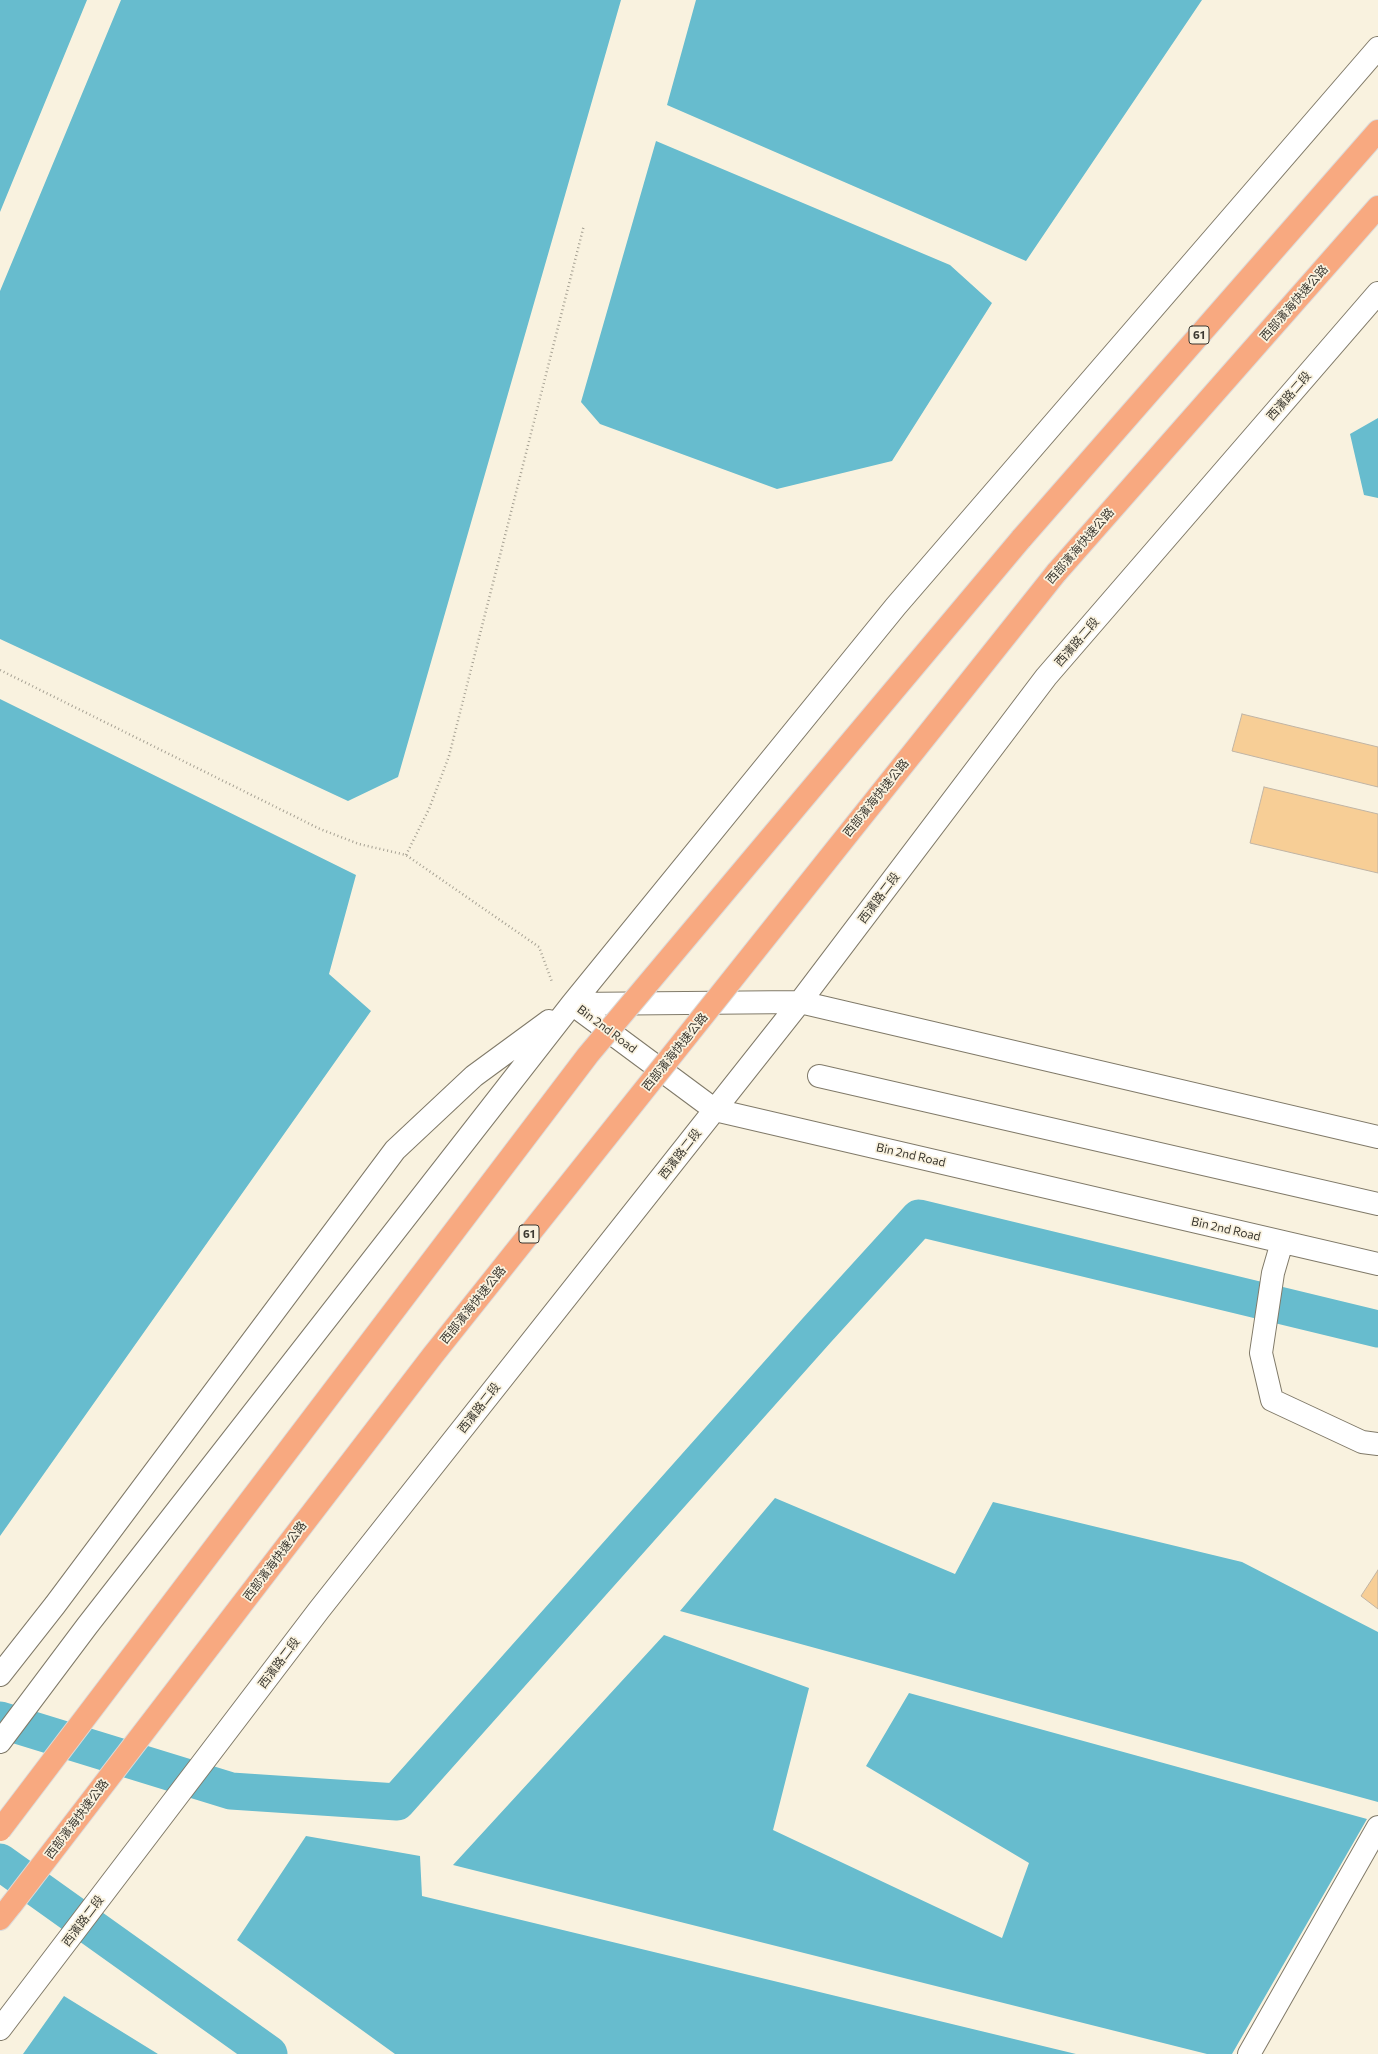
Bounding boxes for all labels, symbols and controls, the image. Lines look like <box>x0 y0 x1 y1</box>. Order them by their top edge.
street label: 西部濱海快速公路 <box>1257 262 1331 344</box>
road number: 61 <box>1189 326 1209 344</box>
street label: 西濱路二段 <box>1264 369 1314 423</box>
street label: 西部濱海快速公路 <box>1043 505 1117 587</box>
street label: 西濱路二段 <box>1052 615 1102 669</box>
street label: 西部濱海快速公路 <box>840 756 912 840</box>
street label: 西濱路二段 <box>855 870 903 926</box>
street label: Bin 2nd Road <box>574 1002 640 1056</box>
street label: 西部濱海快速公路 <box>639 1010 711 1094</box>
street label: 西濱路二段 <box>656 1126 704 1182</box>
street label: Bin 2nd Road <box>875 1140 947 1170</box>
street label: Bin 2nd Road <box>1190 1214 1262 1244</box>
road number: 61 <box>519 1225 539 1243</box>
street label: 西部濱海快速公路 <box>437 1263 509 1347</box>
street label: 西濱路二段 <box>455 1380 503 1436</box>
street label: 西部濱海快速公路 <box>240 1518 310 1604</box>
street label: 西濱路二段 <box>255 1635 303 1691</box>
street label: 西部濱海快速公路 <box>42 1776 112 1862</box>
street label: 西濱路二段 <box>59 1893 107 1949</box>

